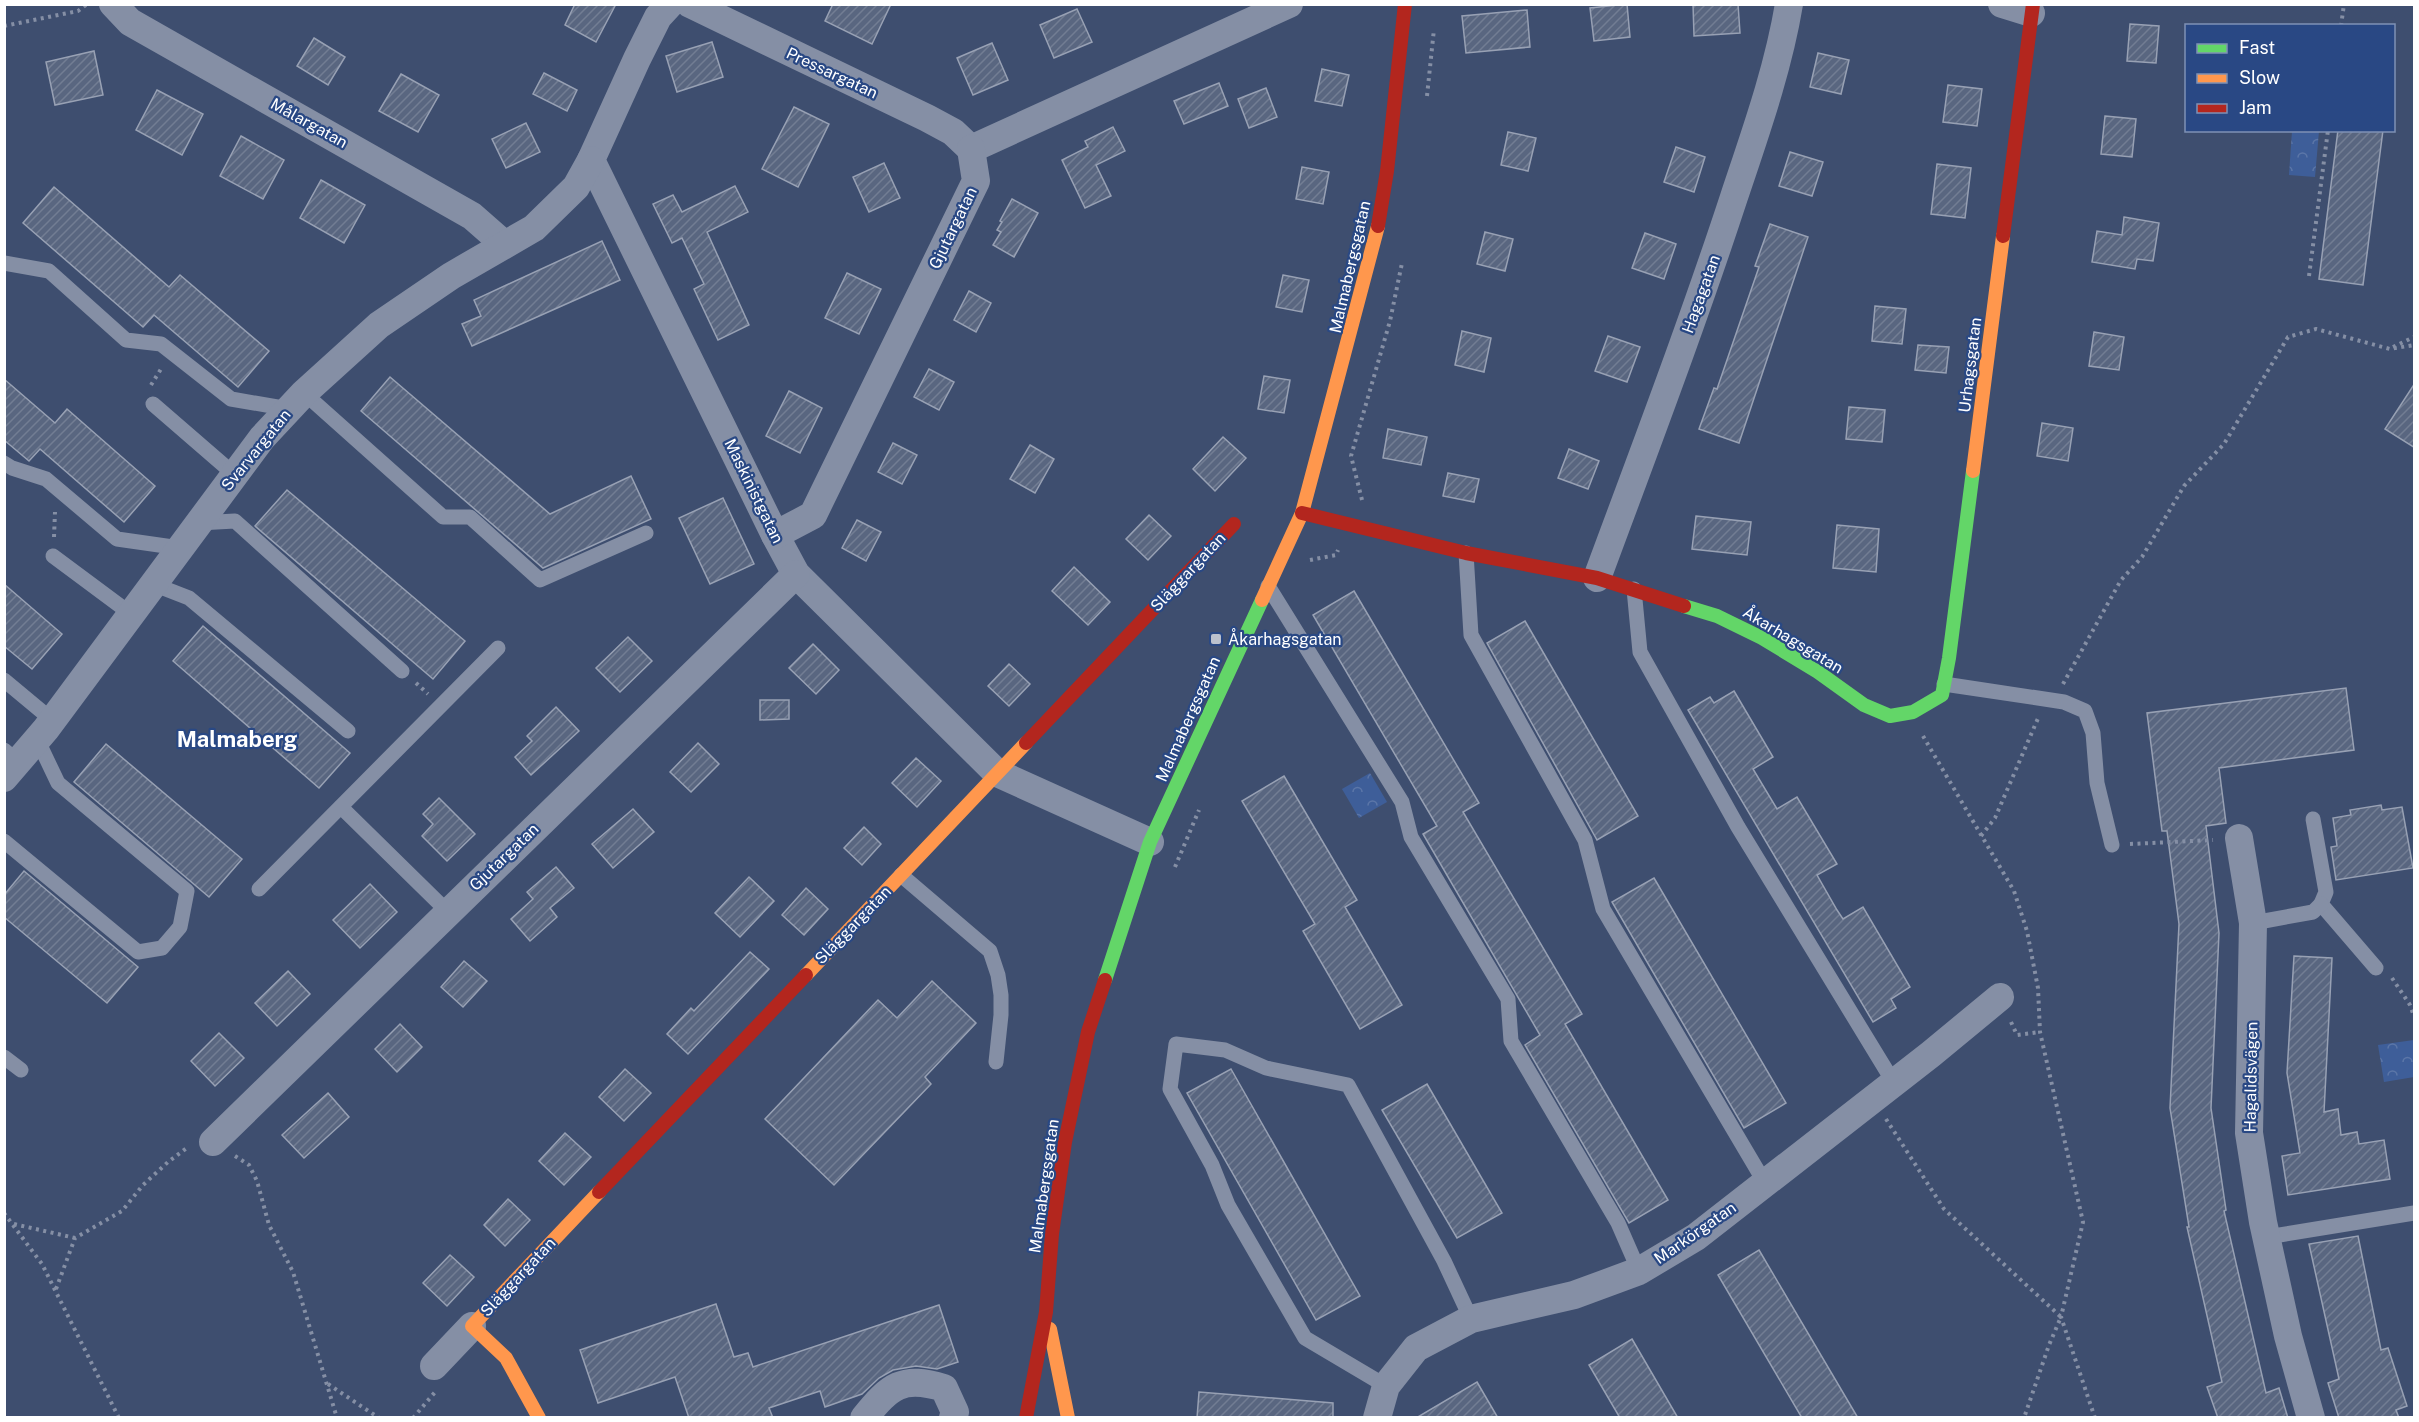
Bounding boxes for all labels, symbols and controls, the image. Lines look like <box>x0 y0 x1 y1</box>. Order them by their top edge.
legend <box>2185 24 2395 132</box>
text: Fast <box>2239 37 2275 58</box>
street label: Pressargatan <box>783 44 881 102</box>
text: Slow <box>2239 67 2280 88</box>
street label: Målargatan <box>267 94 351 152</box>
text: Jam <box>2239 97 2272 118</box>
street label: Gjutargatan <box>925 184 981 272</box>
street label: Malmabergsgatan <box>1326 199 1374 335</box>
street label: Hagagatan <box>1678 252 1724 336</box>
street label: Urhagsgatan <box>1955 316 1985 414</box>
street label: Svarvargatan <box>217 405 295 495</box>
street label: Maskinistgatan <box>720 436 788 546</box>
street label: Släggargatan <box>1147 529 1229 615</box>
street label: Åkarhagsgatan <box>1739 601 1848 677</box>
place label: Åkarhagsgatan <box>1228 628 1342 649</box>
marker: Åkarhagsgatan <box>1209 632 1223 646</box>
street label: Malmabergsgatan <box>1152 653 1224 785</box>
district label: Malmaberg <box>177 726 297 752</box>
street label: Gjutargatan <box>465 819 543 895</box>
street label: Släggargatan <box>811 882 895 968</box>
street label: Hagalidsvägen <box>2241 1021 2261 1133</box>
street label: Malmabergsgatan <box>1025 1118 1063 1254</box>
street label: Markörgatan <box>1651 1198 1739 1268</box>
street label: Släggargatan <box>477 1234 559 1320</box>

